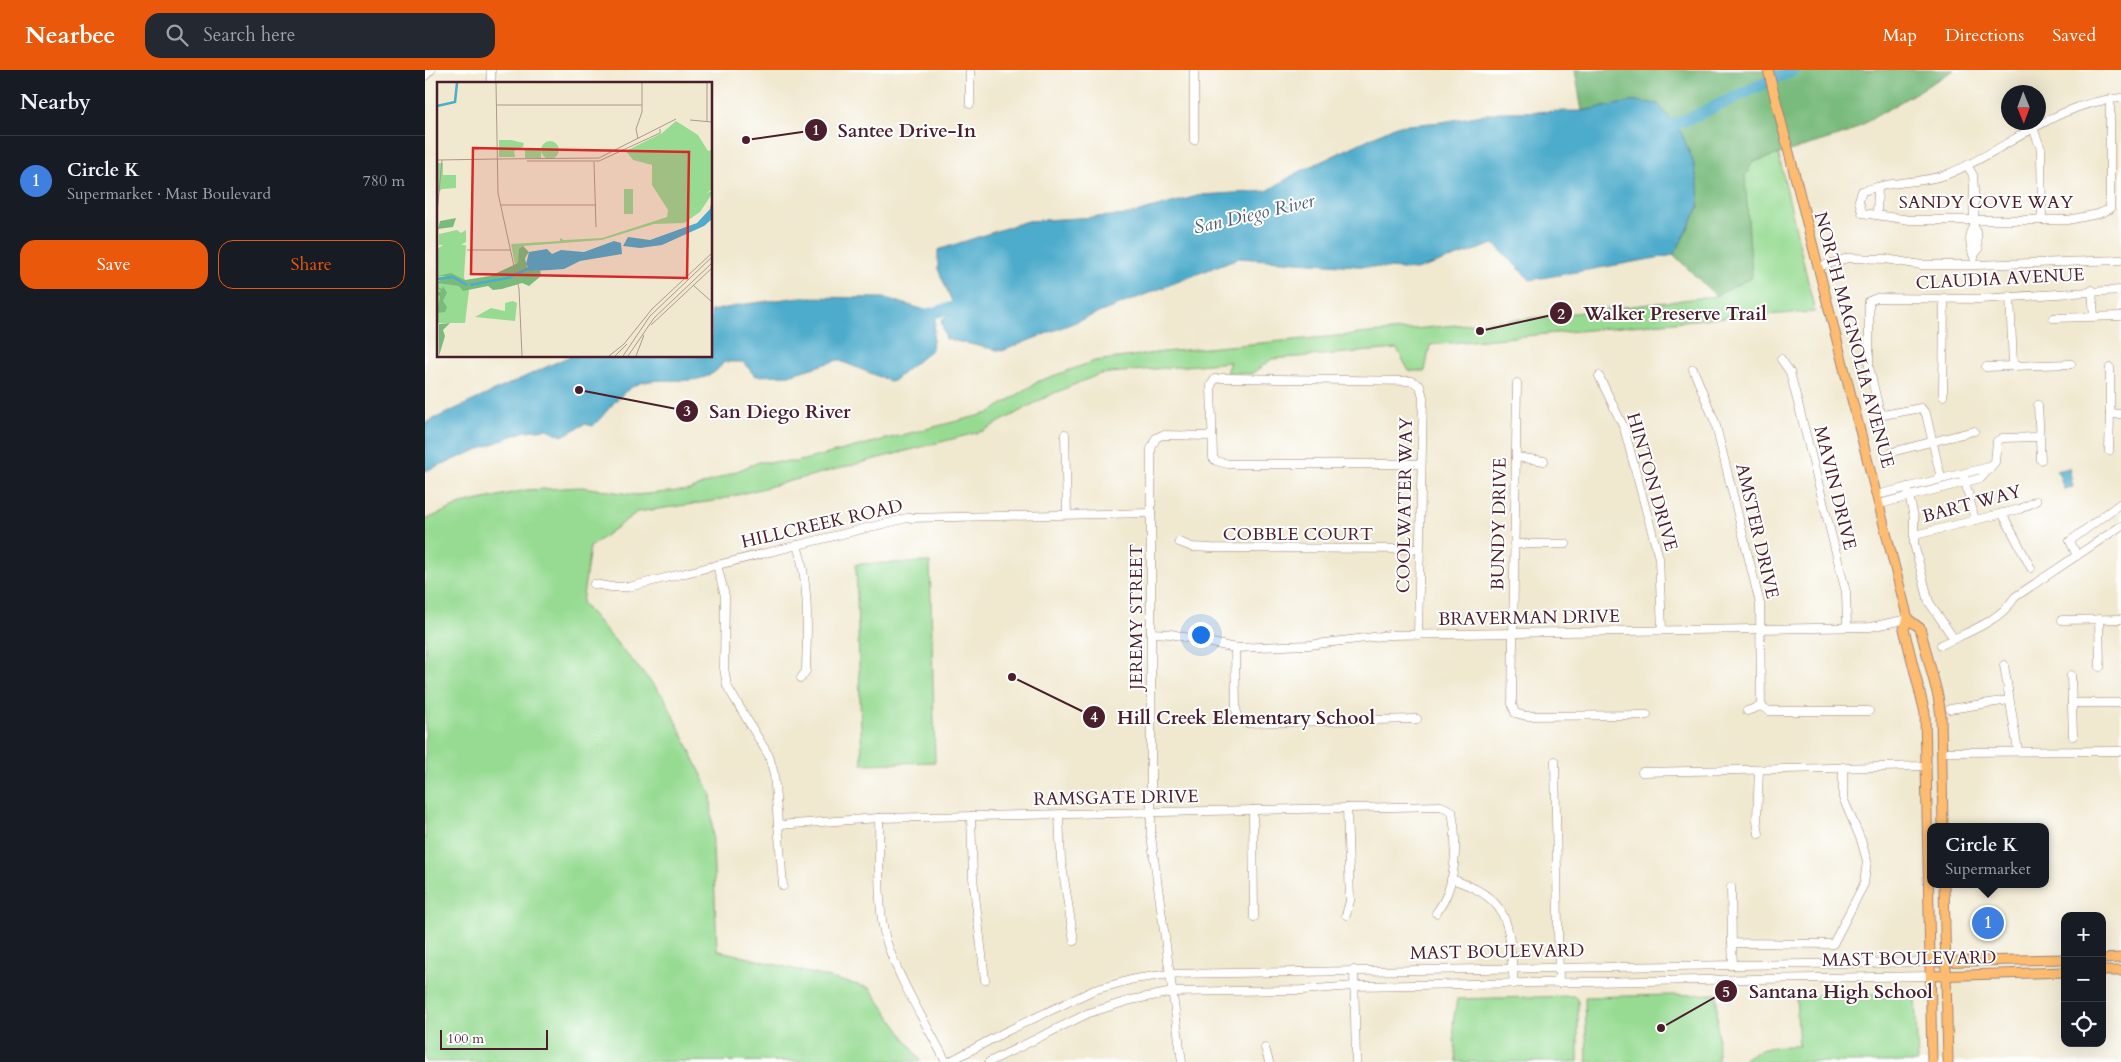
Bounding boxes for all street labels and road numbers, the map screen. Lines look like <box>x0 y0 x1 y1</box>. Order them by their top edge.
street label: SANDY COVE WAY <box>1899 190 2074 215</box>
street label: NORTH MAGNOLIA AVENUE <box>1808 209 1900 471</box>
street label: CLAUDIA AVENUE <box>1915 262 2085 296</box>
street label: HINTON DRIVE <box>1620 410 1684 554</box>
street label: COOLWATER WAY <box>1391 416 1419 593</box>
street label: MAVIN DRIVE <box>1808 423 1862 553</box>
street label: BUNDY DRIVE <box>1485 457 1513 591</box>
street label: AMSTER DRIVE <box>1729 461 1785 601</box>
street label: BART WAY <box>1920 479 2025 529</box>
street label: HILLCREEK ROAD <box>739 493 905 555</box>
street label: COBBLE COURT <box>1223 522 1373 547</box>
street label: JEREMY STREET <box>1124 544 1149 693</box>
street label: BRAVERMAN DRIVE <box>1438 604 1620 632</box>
street label: RAMSGATE DRIVE <box>1033 784 1199 812</box>
street label: MAST BOULEVARD <box>1410 938 1584 966</box>
street label: MAST BOULEVARD <box>1822 945 1996 973</box>

